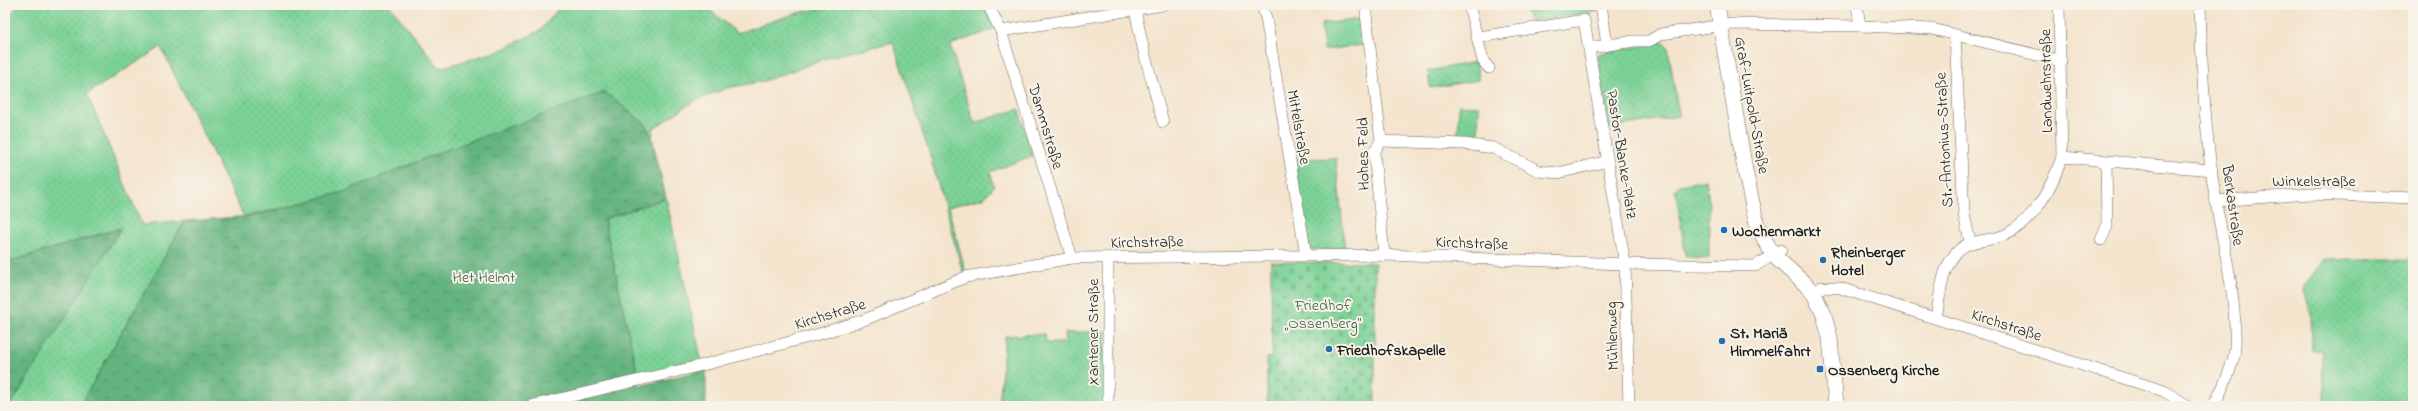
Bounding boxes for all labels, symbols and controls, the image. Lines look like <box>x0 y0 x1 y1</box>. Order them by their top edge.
street label: Landwehrstraße <box>2034 28 2060 133</box>
street label: Graf-Luitpold-Straße <box>1727 35 1775 177</box>
street label: St.-Antonius-Straße <box>1929 71 1961 208</box>
street label: Dammstraße <box>1020 80 1070 173</box>
street label: Mittelstraße <box>1280 88 1317 168</box>
street label: Pastor-Blanke-Platz <box>1599 88 1643 221</box>
street label: Hohes Feld <box>1351 117 1377 191</box>
street label: Berkastraße <box>2214 162 2250 248</box>
street label: Winkelstraße <box>2272 170 2357 194</box>
place label: Wochenmarkt <box>1732 220 1822 244</box>
marker: Wochenmarkt <box>1719 225 1729 235</box>
street label: Kirchstraße <box>1110 230 1185 256</box>
street label: Kirchstraße <box>1435 231 1510 257</box>
place label: Rheinberger Hotel <box>1830 241 1906 283</box>
marker: Rheinberger Hotel <box>1818 255 1828 265</box>
park label: Het Helmt <box>453 266 516 290</box>
street label: Xantener Straße <box>1082 278 1106 386</box>
street label: Kirchstraße <box>792 293 870 337</box>
park label: Friedhof „Ossenberg“ <box>1284 294 1362 336</box>
street label: Mühlenweg <box>1600 301 1626 371</box>
street label: Kirchstraße <box>1968 303 2046 349</box>
place label: St. Mariä Himmelfahrt <box>1730 322 1811 364</box>
marker: St. Mariä Himmelfahrt <box>1717 336 1727 346</box>
place label: Friedhofskapelle <box>1336 339 1446 363</box>
marker: Friedhofskapelle <box>1324 344 1334 354</box>
place label: Ossenberg Kirche <box>1828 359 1940 384</box>
marker: Ossenberg Kirche <box>1815 364 1825 374</box>

